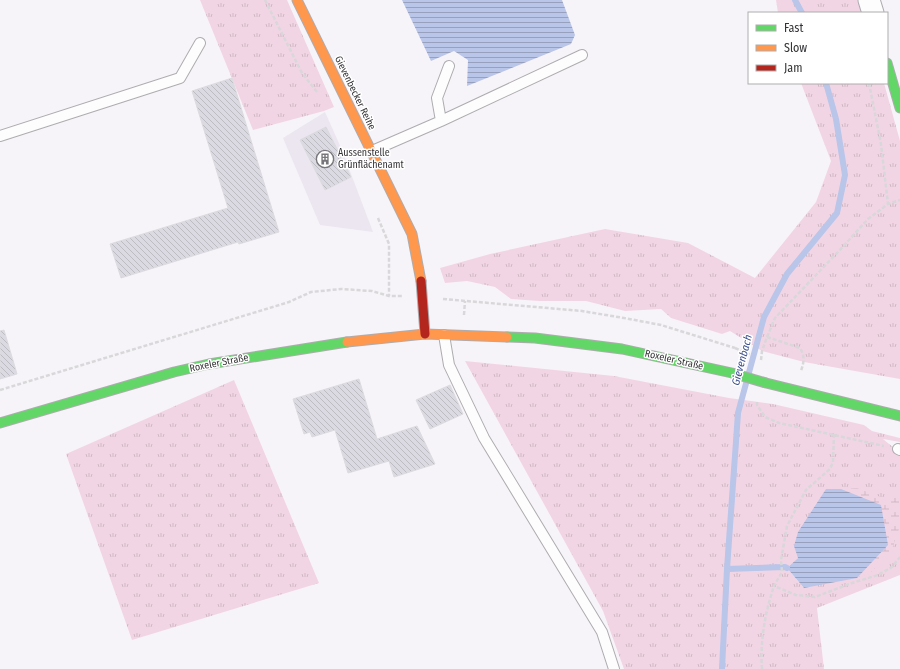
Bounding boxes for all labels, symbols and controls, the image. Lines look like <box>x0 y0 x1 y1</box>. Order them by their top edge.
legend <box>748 12 888 84</box>
text: Fast <box>784 21 803 35</box>
text: Slow <box>784 41 807 55</box>
street label: Gievenbecker Reihe <box>332 54 378 132</box>
text: Jam <box>784 61 802 75</box>
place label: Aussenstelle Grünflächenamt <box>338 147 404 171</box>
building icon: Aussenstelle Grünflächenamt <box>315 149 335 169</box>
water label: Gievenbach <box>729 333 755 387</box>
street label: Roxeler Straße <box>644 347 704 373</box>
street label: Roxeler Straße <box>189 351 249 375</box>

